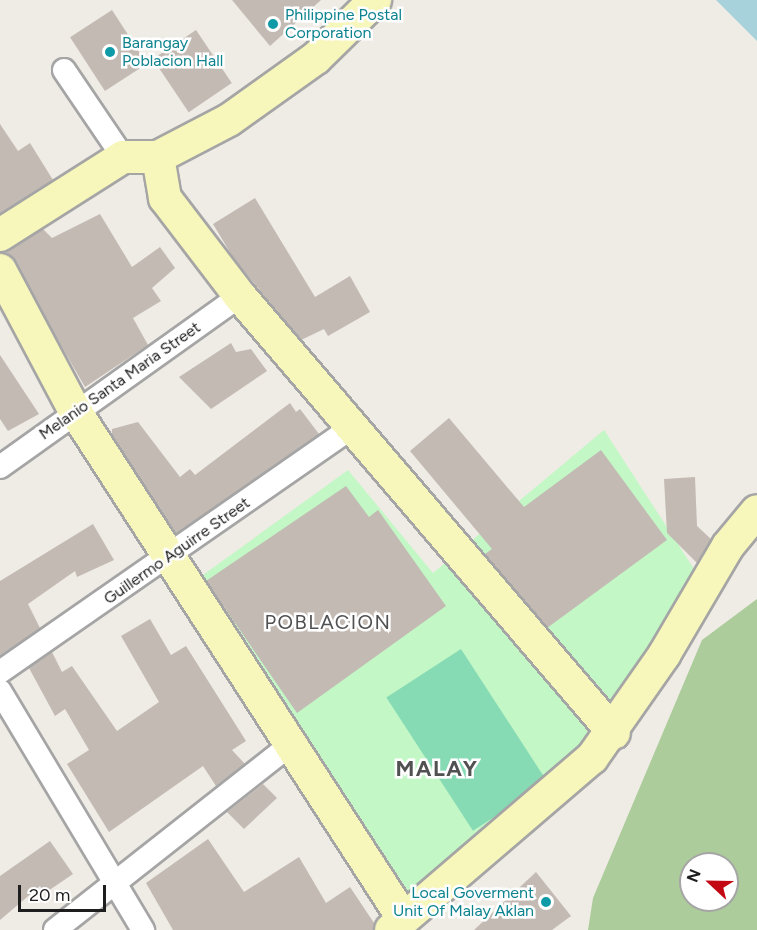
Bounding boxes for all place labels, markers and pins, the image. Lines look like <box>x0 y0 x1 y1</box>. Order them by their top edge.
place label: Philippine Postal Corporation <box>285 5 402 43</box>
marker: Philippine Postal Corporation <box>266 17 280 31</box>
place label: Barangay Poblacion Hall <box>122 33 223 71</box>
marker: Barangay Poblacion Hall <box>103 45 117 59</box>
place label: Local Goverment Unit Of Malay Aklan <box>393 883 534 921</box>
marker: Local Goverment Unit Of Malay Aklan <box>539 895 553 909</box>

